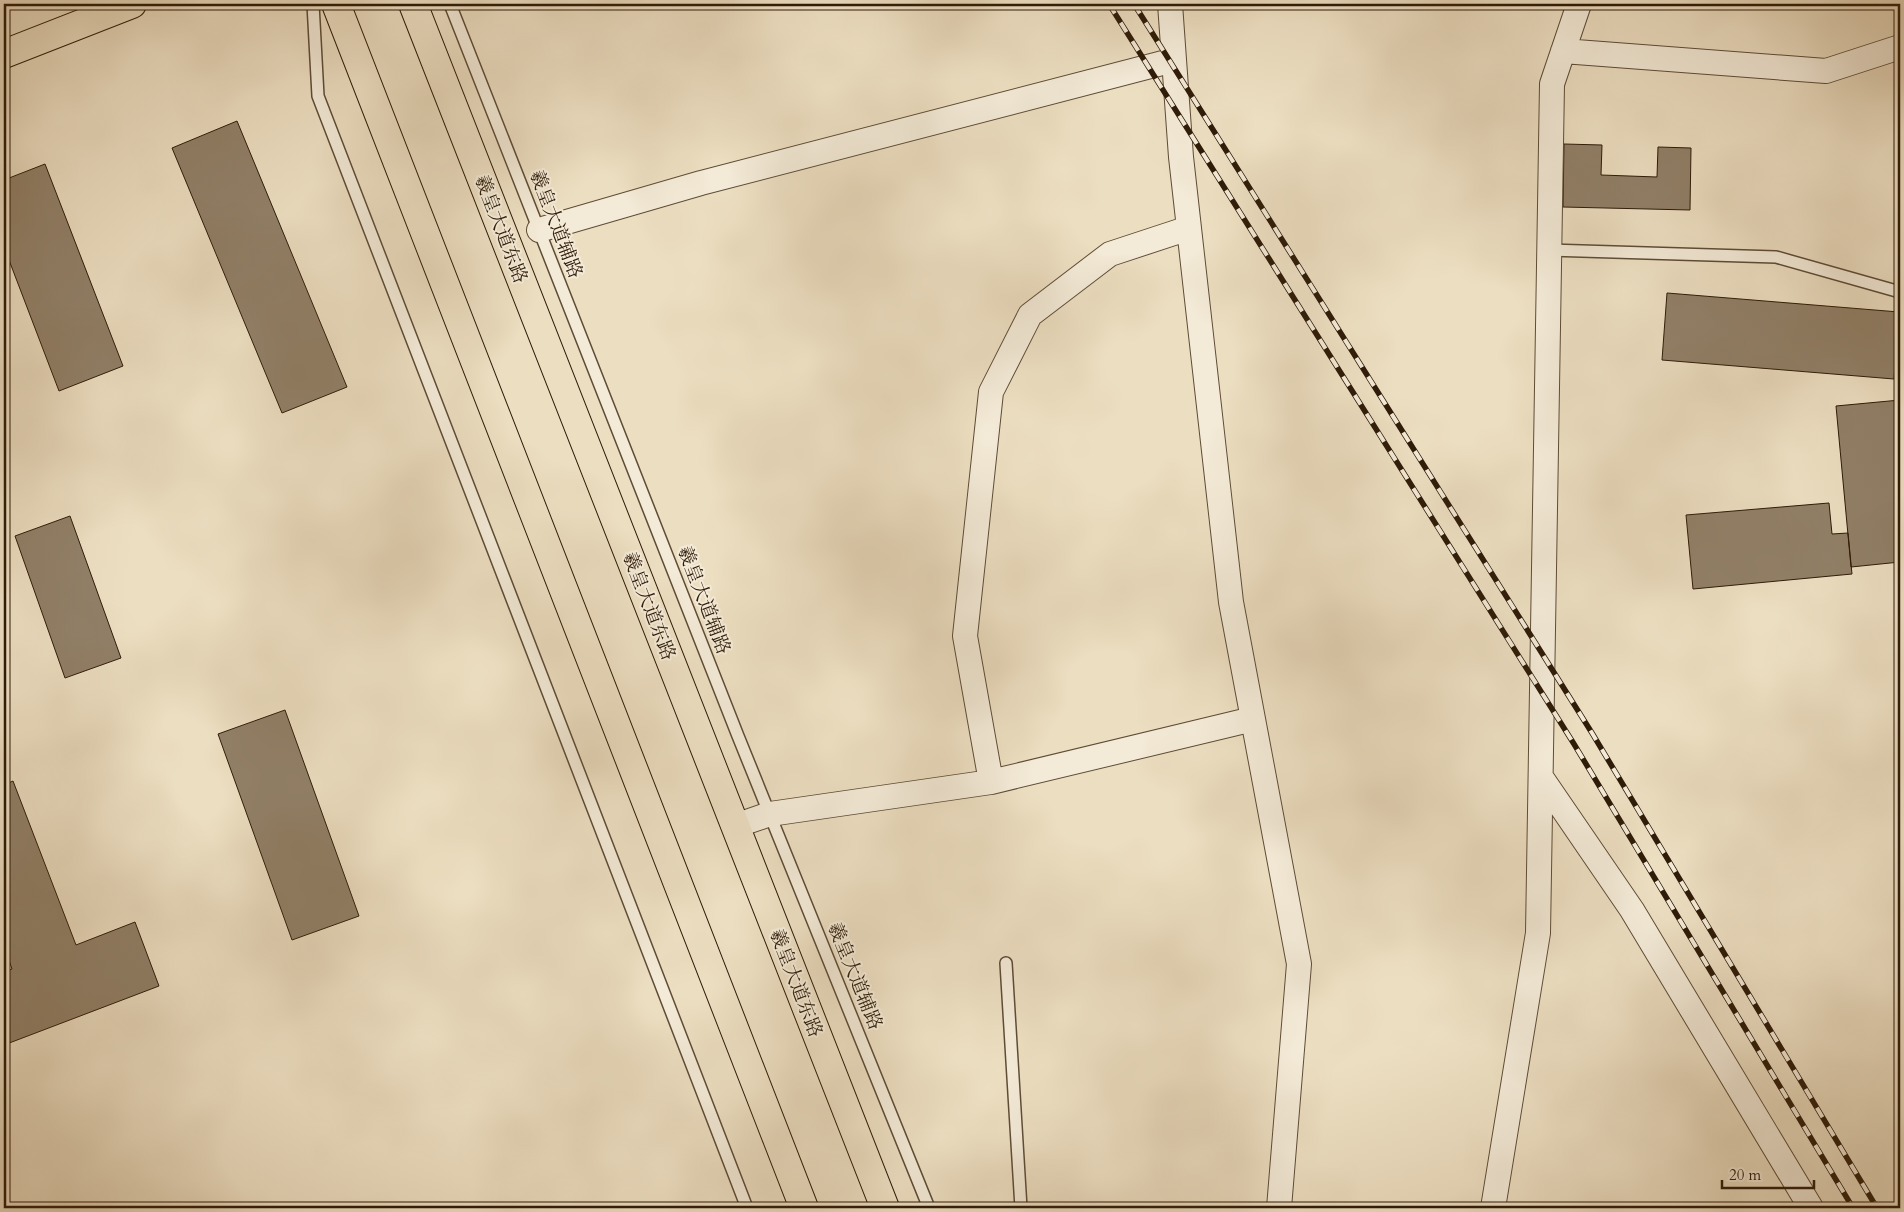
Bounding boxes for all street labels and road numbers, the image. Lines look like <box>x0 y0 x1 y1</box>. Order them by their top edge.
street label: 羲皇大道辅路 <box>523 166 589 282</box>
street label: 羲皇大道东路 <box>468 171 534 287</box>
street label: 羲皇大道辅路 <box>671 542 737 658</box>
street label: 羲皇大道东路 <box>616 548 682 664</box>
street label: 羲皇大道辅路 <box>822 918 888 1034</box>
street label: 羲皇大道东路 <box>763 925 829 1041</box>

